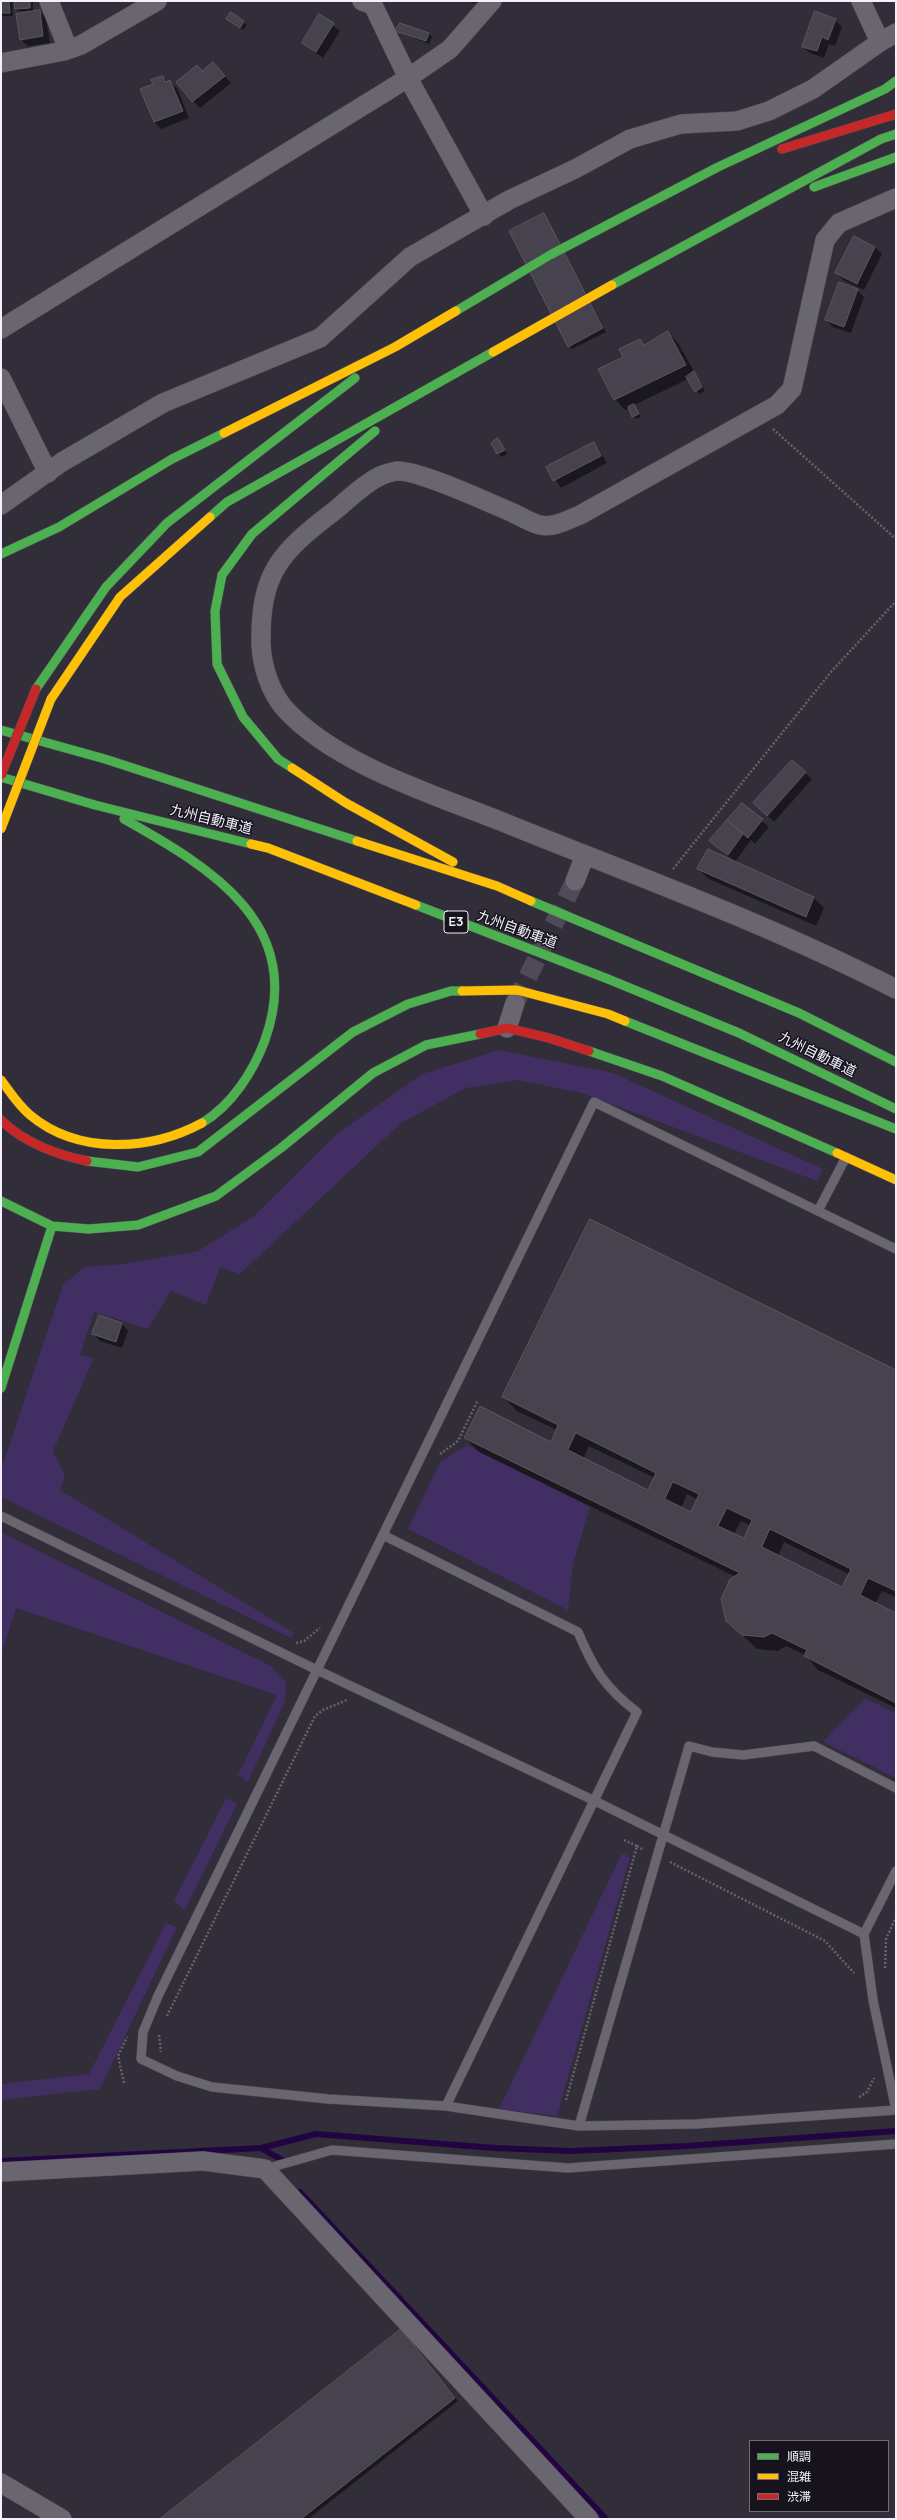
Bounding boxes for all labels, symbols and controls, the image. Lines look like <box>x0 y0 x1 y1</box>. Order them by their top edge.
street label: 九州自動車道 <box>168 802 254 838</box>
street label: 九州自動車道 <box>475 908 559 952</box>
road number: E3 <box>444 911 468 933</box>
street label: 九州自動車道 <box>776 1029 858 1081</box>
legend <box>749 2440 889 2512</box>
text: 順調 <box>787 2448 811 2465</box>
text: 混雑 <box>787 2468 811 2485</box>
text: 渋滞 <box>787 2488 811 2505</box>

